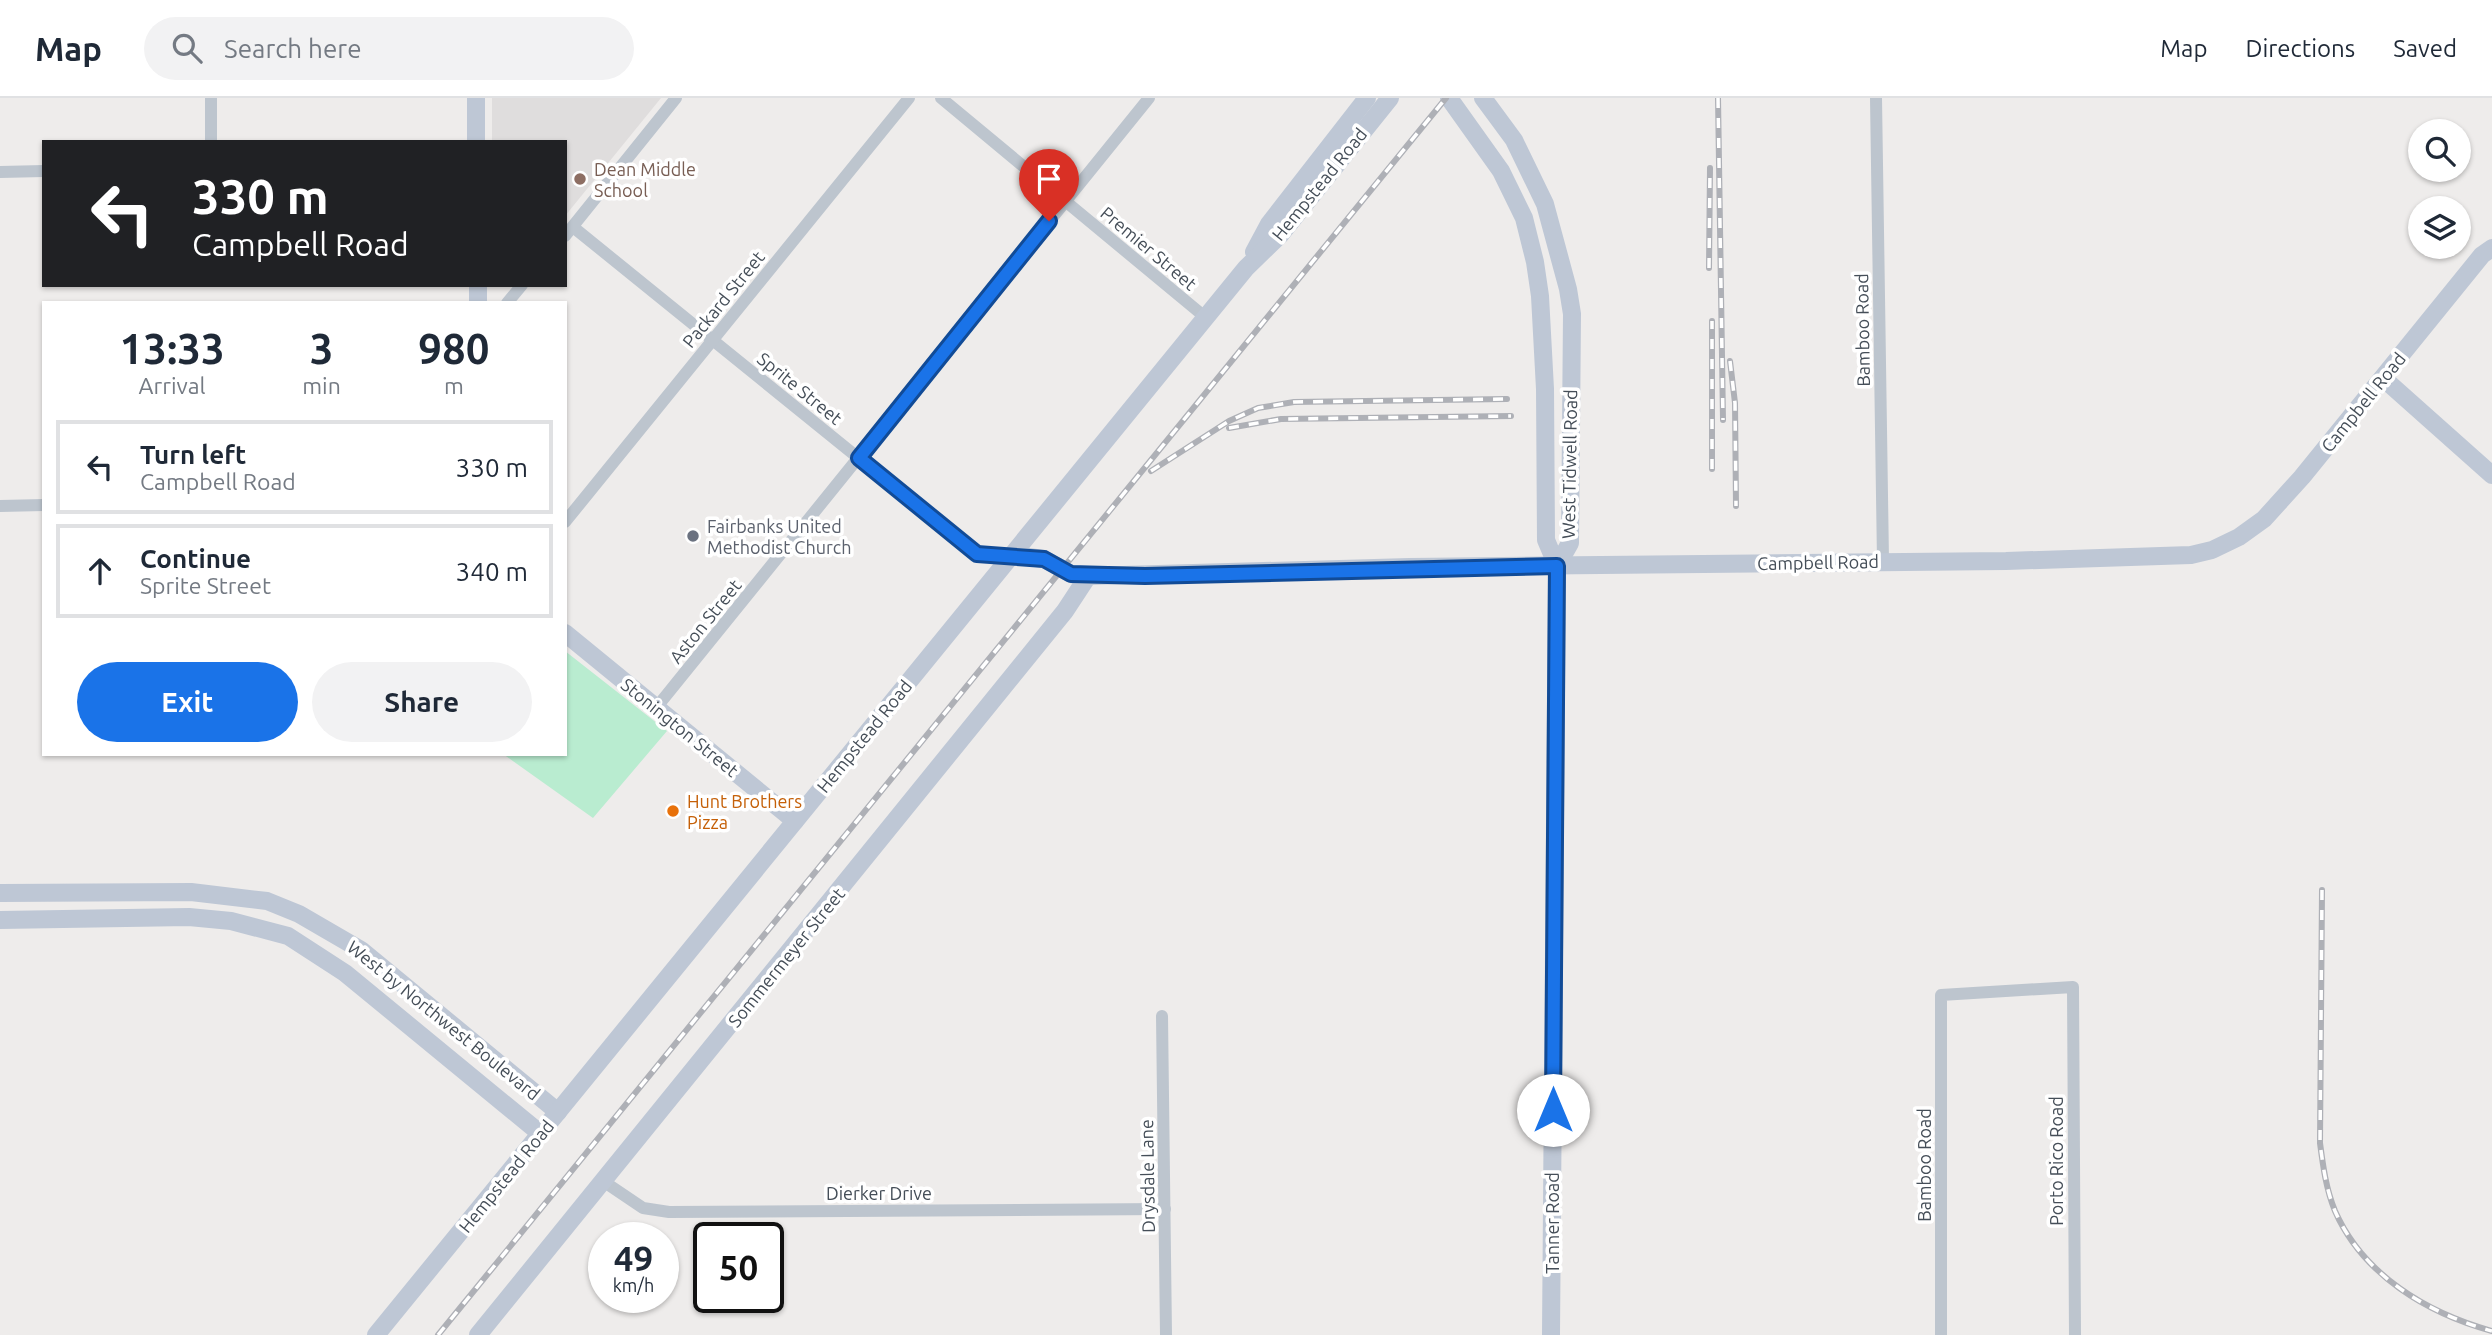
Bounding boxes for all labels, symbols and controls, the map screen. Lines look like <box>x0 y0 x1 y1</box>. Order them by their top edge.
search box <box>144 17 634 80</box>
icon: search <box>168 29 206 67</box>
text: Map <box>35 30 102 67</box>
text: Search here <box>224 34 362 63</box>
text: Map <box>2160 35 2207 62</box>
text: Directions <box>2245 35 2355 62</box>
text: Saved <box>2393 35 2457 62</box>
map controls <box>2408 119 2471 259</box>
button: search <box>2408 119 2471 182</box>
street label: Hempstead Road <box>1268 124 1370 244</box>
pin <box>1019 149 1079 221</box>
place label: Dean Middle School <box>594 159 696 200</box>
icon: arrive <box>1030 160 1068 198</box>
icon: left <box>77 168 168 259</box>
text: 330 m <box>192 168 329 223</box>
marker: Dean Middle School <box>572 171 588 187</box>
button: layers <box>2408 196 2471 259</box>
street label: Premier Street <box>1097 202 1201 294</box>
text: Campbell Road <box>192 226 409 262</box>
street label: Packard Street <box>678 247 768 351</box>
street label: Bamboo Road <box>1851 273 1873 387</box>
text: 13:33 <box>120 325 225 372</box>
text: 3 <box>310 325 333 372</box>
text: 980 <box>418 325 489 372</box>
street label: Sprite Street <box>754 348 846 428</box>
street label: Campbell Road <box>2317 348 2409 456</box>
text: Arrival <box>139 373 206 398</box>
text: min <box>302 373 341 398</box>
text: m <box>444 373 464 398</box>
street label: West Tidwell Road <box>1558 389 1580 539</box>
text: Turn left <box>140 440 246 469</box>
icon: left <box>81 448 119 486</box>
text: 330 m <box>456 453 528 482</box>
text: Campbell Road <box>140 469 296 494</box>
place label: Fairbanks United Methodist Church <box>707 516 851 557</box>
marker: Fairbanks United Methodist Church <box>685 528 701 544</box>
text: Continue <box>140 544 251 573</box>
street label: Campbell Road <box>1757 551 1879 573</box>
icon: ahead <box>81 552 119 590</box>
text: 340 m <box>456 557 528 586</box>
text: Sprite Street <box>140 573 271 598</box>
street label: Aston Street <box>665 575 745 667</box>
button: Exit <box>77 662 298 742</box>
button: Share <box>312 662 532 742</box>
street label: Stonington Street <box>618 674 742 780</box>
street label: Hempstead Road <box>813 676 915 796</box>
place label: Hunt Brothers Pizza <box>687 791 802 832</box>
marker: Hunt Brothers Pizza <box>665 803 681 819</box>
street label: Sommermeyer Street <box>724 883 848 1031</box>
street label: West by Northwest Boulevard <box>344 936 544 1104</box>
position arrow <box>1516 1073 1590 1147</box>
street label: Porto Rico Road <box>2046 1096 2066 1226</box>
street label: Bamboo Road <box>1914 1108 1934 1222</box>
street label: Hempstead Road <box>455 1116 557 1236</box>
street label: Drysdale Lane <box>1136 1119 1158 1233</box>
street label: Tanner Road <box>1542 1172 1562 1274</box>
street label: Dierker Drive <box>826 1183 932 1203</box>
speed limit sign: 50 <box>693 1222 784 1313</box>
text: 49 <box>614 1238 653 1278</box>
text: km/h <box>613 1275 654 1295</box>

